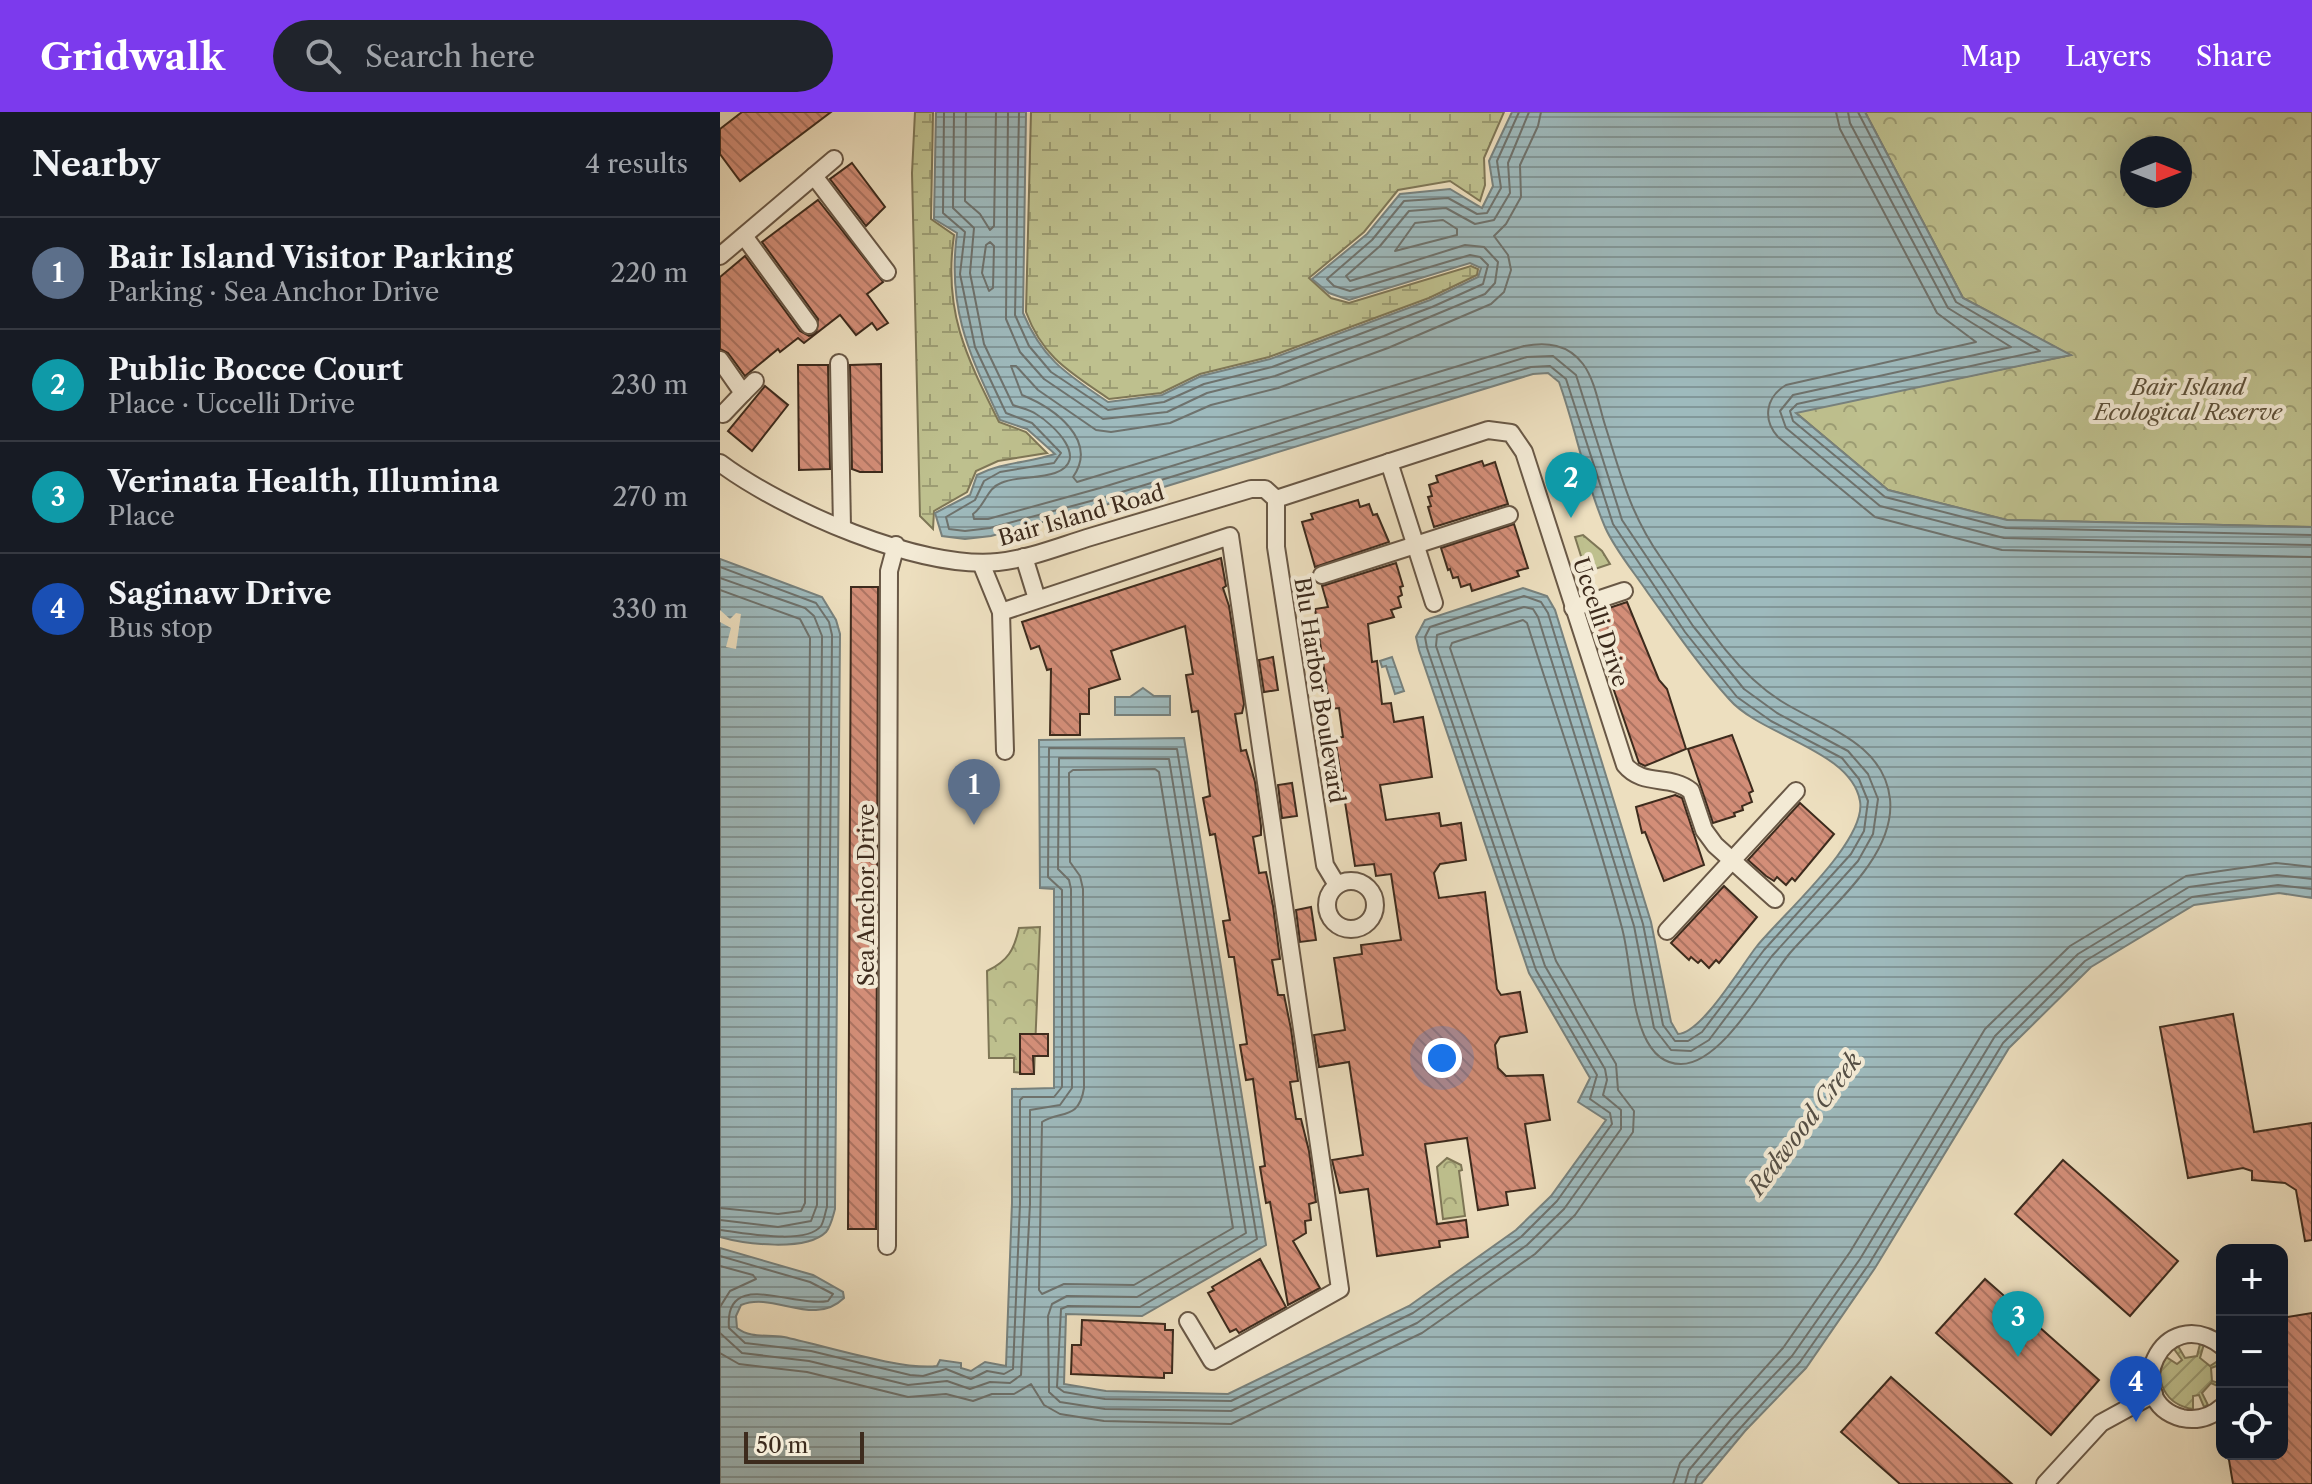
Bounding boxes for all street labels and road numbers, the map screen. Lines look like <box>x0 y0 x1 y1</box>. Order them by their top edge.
street label: Bair Island Road <box>995 479 1167 552</box>
street label: Uccelli Drive <box>1567 554 1634 690</box>
street label: Blu Harbor Boulevard <box>1288 575 1351 805</box>
street label: Sea Anchor Drive <box>853 804 880 986</box>

